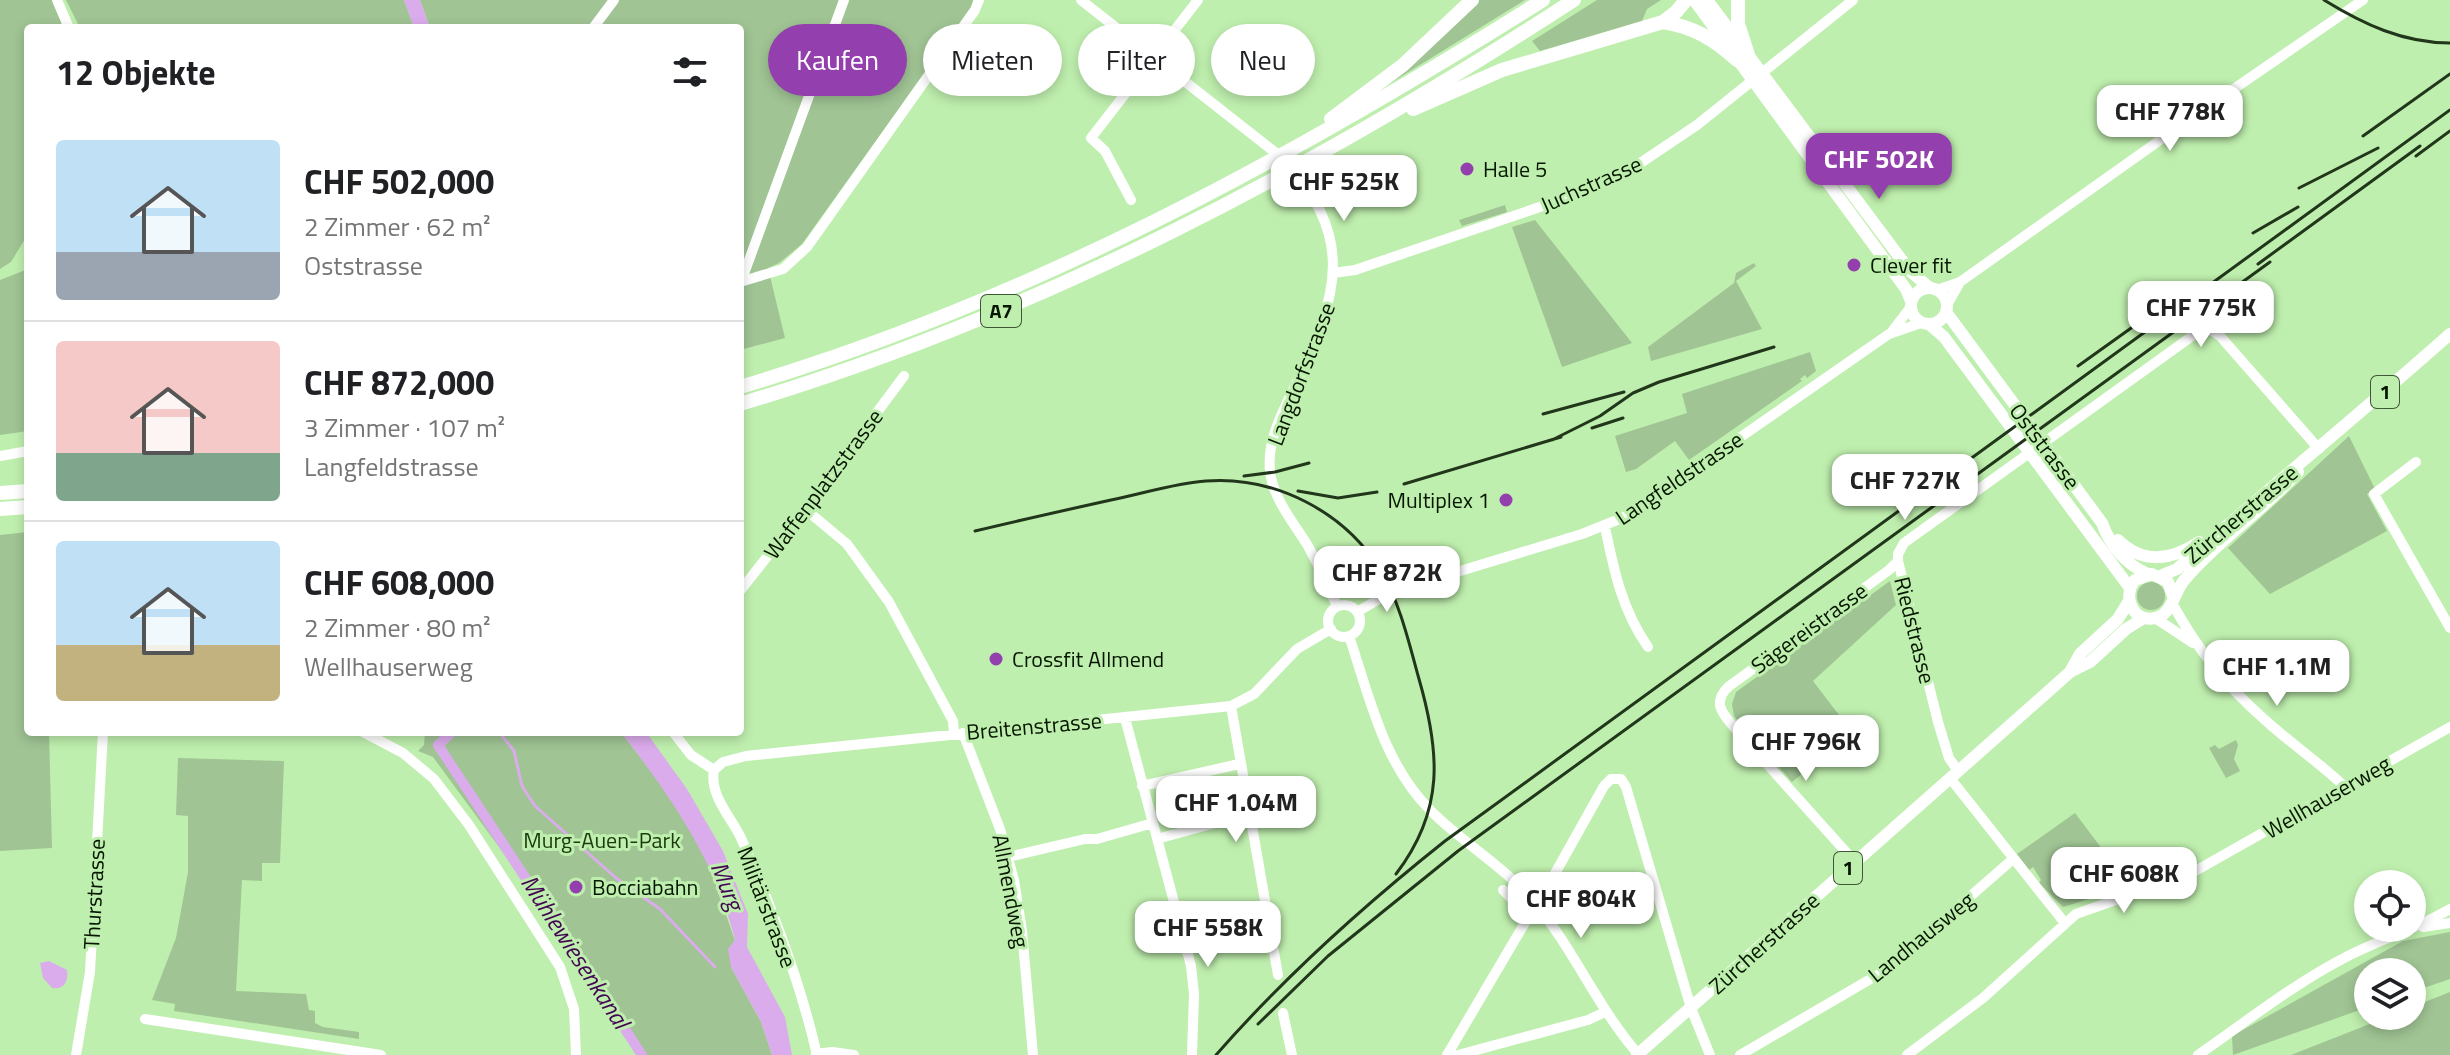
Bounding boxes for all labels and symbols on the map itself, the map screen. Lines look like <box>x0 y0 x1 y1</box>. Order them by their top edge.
pin: CHF 778K <box>2087 85 2253 153</box>
pin: CHF 502K <box>1796 133 1962 201</box>
street label: Juchstrasse <box>1535 147 1647 221</box>
place label: Halle 5 <box>1483 152 1547 186</box>
pin: CHF 525K <box>1261 155 1427 223</box>
marker: Halle 5 <box>1458 160 1476 178</box>
place label: Clever fit <box>1870 248 1952 282</box>
marker: Clever fit <box>1845 256 1863 274</box>
pin: CHF 775K <box>2118 281 2284 349</box>
road number: A7 <box>981 295 1021 327</box>
street label: Langdorfstrasse <box>1258 297 1344 451</box>
road number: 1 <box>2371 376 2399 408</box>
street label: Oststrasse <box>2001 396 2089 496</box>
street label: Waffenplatzstrasse <box>755 401 891 567</box>
street label: Langfeldstrasse <box>1608 423 1750 533</box>
pin: CHF 727K <box>1822 454 1988 522</box>
street label: Zürcherstrasse <box>2177 456 2305 572</box>
place label: Multiplex 1 <box>1387 483 1490 517</box>
marker: Multiplex 1 <box>1497 491 1515 509</box>
pin: CHF 872K <box>1304 546 1470 614</box>
street label: Riedstrasse <box>1885 573 1945 687</box>
street label: Sägereistrasse <box>1744 574 1874 682</box>
pin: CHF 1.1M <box>2194 640 2360 708</box>
place label: Crossfit Allmend <box>1012 642 1164 676</box>
marker: Crossfit Allmend <box>987 650 1005 668</box>
street label: Breitenstrasse <box>965 703 1103 749</box>
pin: CHF 796K <box>1723 715 1889 783</box>
street label: Wellhauserweg <box>2257 747 2397 847</box>
pin: CHF 1.04M <box>1144 776 1328 844</box>
park label: Murg-Auen-Park <box>523 823 681 857</box>
street label: Allmendweg <box>983 831 1039 951</box>
street label: Thurstrasse <box>74 838 114 950</box>
street label: Militärstrasse <box>728 841 806 973</box>
pin: CHF 608K <box>2041 847 2207 915</box>
road number: 1 <box>1834 852 1862 884</box>
water label: Murg <box>702 856 755 918</box>
water label: Mühlewiesenkanal <box>512 867 641 1038</box>
place label: Bocciabahn <box>592 870 698 904</box>
pin: CHF 804K <box>1498 872 1664 940</box>
marker: Bocciabahn <box>567 878 585 896</box>
street label: Landhausweg <box>1860 883 1982 991</box>
street label: Zürcherstrasse <box>1701 884 1827 1002</box>
pin: CHF 558K <box>1125 901 1291 969</box>

